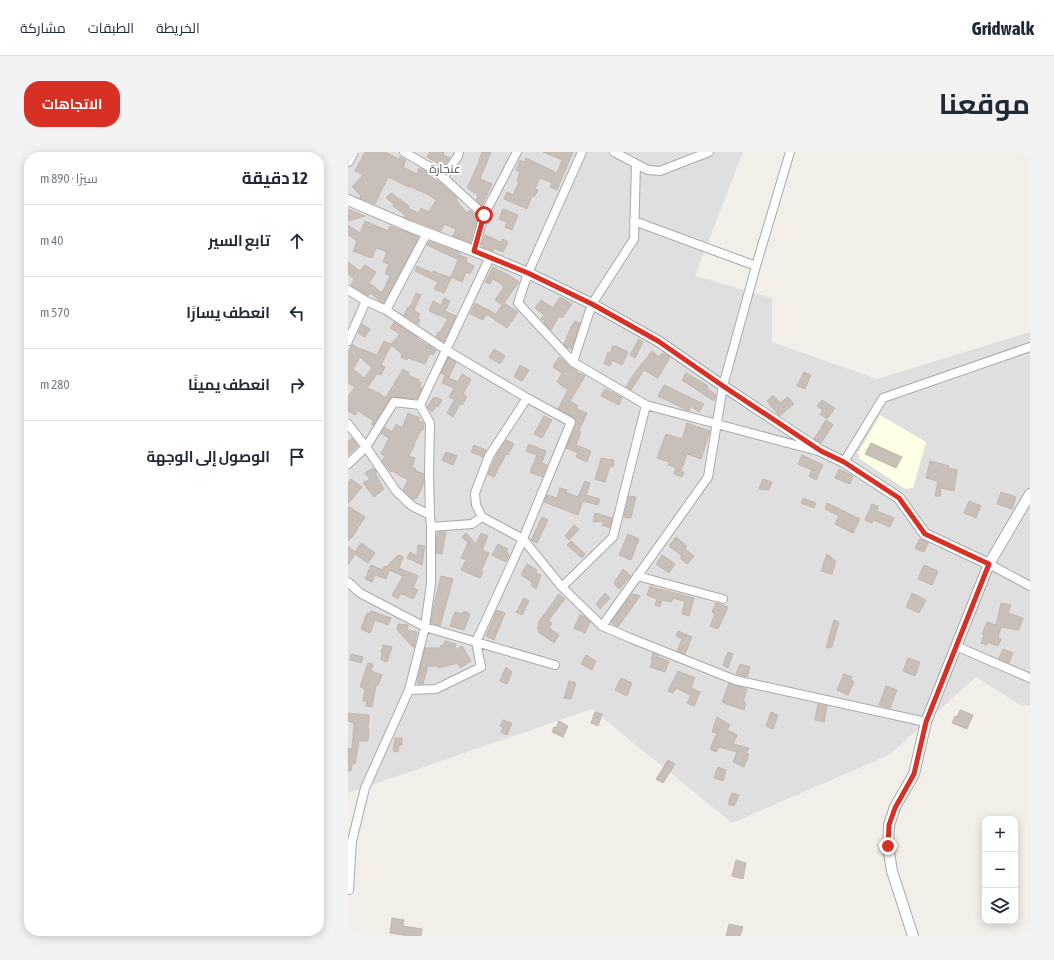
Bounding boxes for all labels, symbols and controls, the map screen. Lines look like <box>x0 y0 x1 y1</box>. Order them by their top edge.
text: Gridwalk <box>972 17 1034 39</box>
text: مشاركة <box>20 20 66 36</box>
text: الطبقات <box>88 20 134 36</box>
text: الخريطة <box>156 20 200 36</box>
button: الاتجاهات <box>24 81 120 127</box>
text: موقعنا <box>939 88 1030 120</box>
district label: عنجارة <box>429 162 461 176</box>
text: 12 دقيقة <box>242 168 308 188</box>
text: سيرًا · 890 m <box>40 171 98 186</box>
route start <box>475 206 493 224</box>
icon: ahead <box>286 230 308 252</box>
text: تابع السير <box>208 232 270 249</box>
text: 40 m <box>40 233 63 248</box>
icon: left <box>286 302 308 324</box>
text: انعطف يسارًا <box>186 304 270 321</box>
text: 570 m <box>40 305 70 320</box>
icon: right <box>286 374 308 396</box>
text: انعطف يمينًا <box>188 376 270 393</box>
text: 280 m <box>40 377 70 392</box>
icon: arrive <box>286 446 308 468</box>
text: الوصول إلى الوجهة <box>146 448 270 465</box>
map controls <box>982 816 1018 924</box>
button: + <box>982 816 1018 852</box>
route end <box>879 837 897 855</box>
button: − <box>982 852 1018 888</box>
button: layers <box>982 888 1018 924</box>

